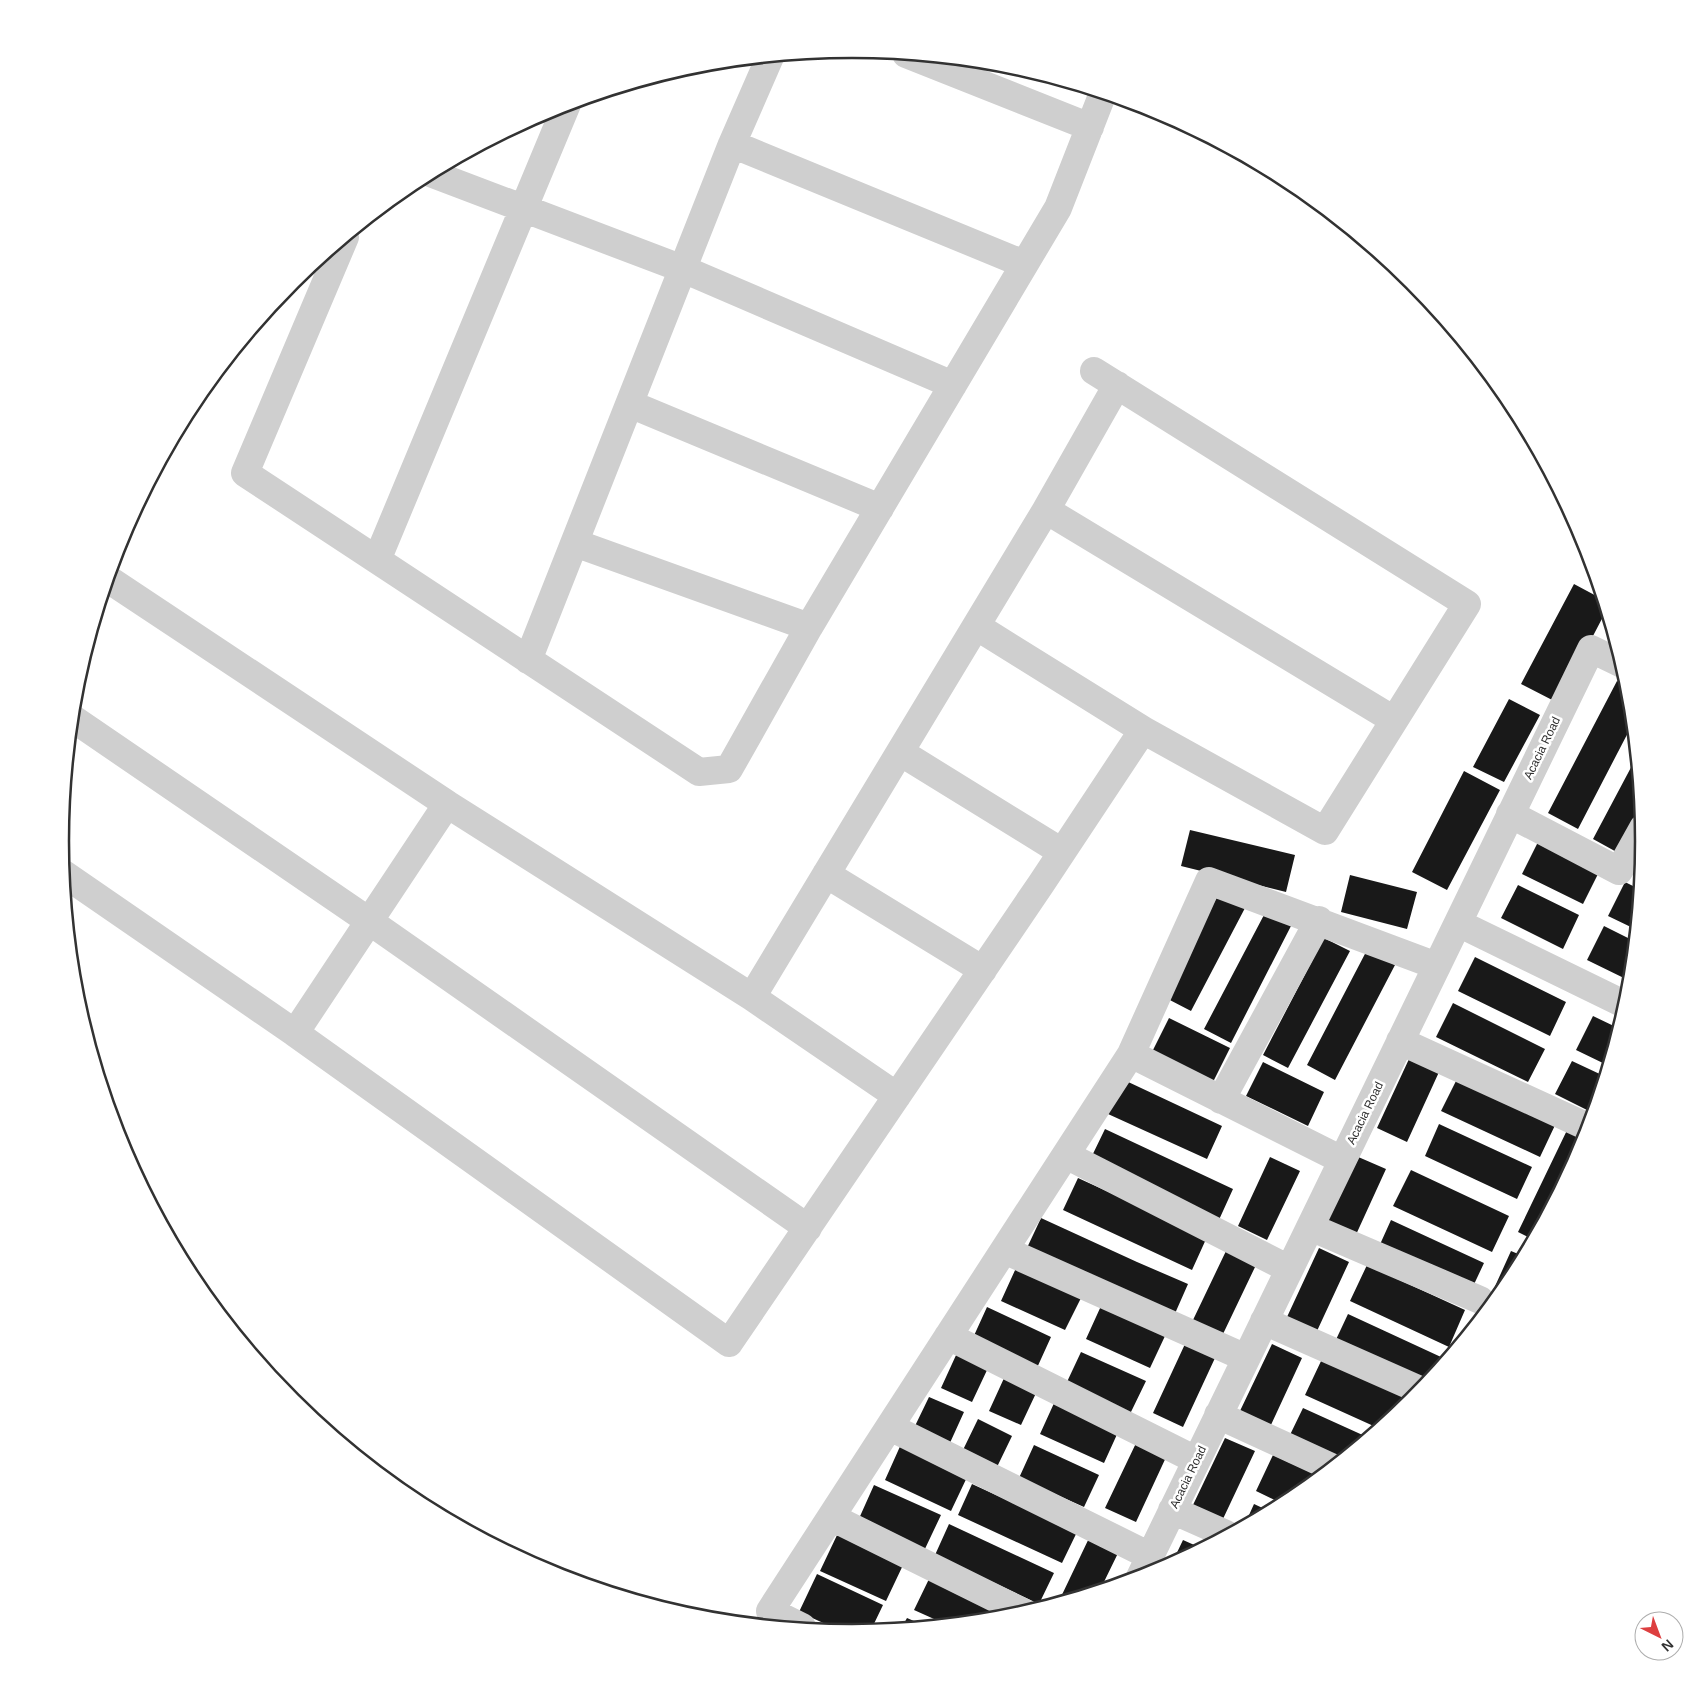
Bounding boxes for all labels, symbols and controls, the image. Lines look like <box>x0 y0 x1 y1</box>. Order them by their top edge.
street label: Acacia Road <box>1521 714 1563 782</box>
street label: Acacia Road <box>1344 1079 1386 1147</box>
street label: Acacia Road <box>1167 1443 1209 1511</box>
north arrow <box>1634 1611 1684 1661</box>
text: N <box>1659 1636 1677 1655</box>

